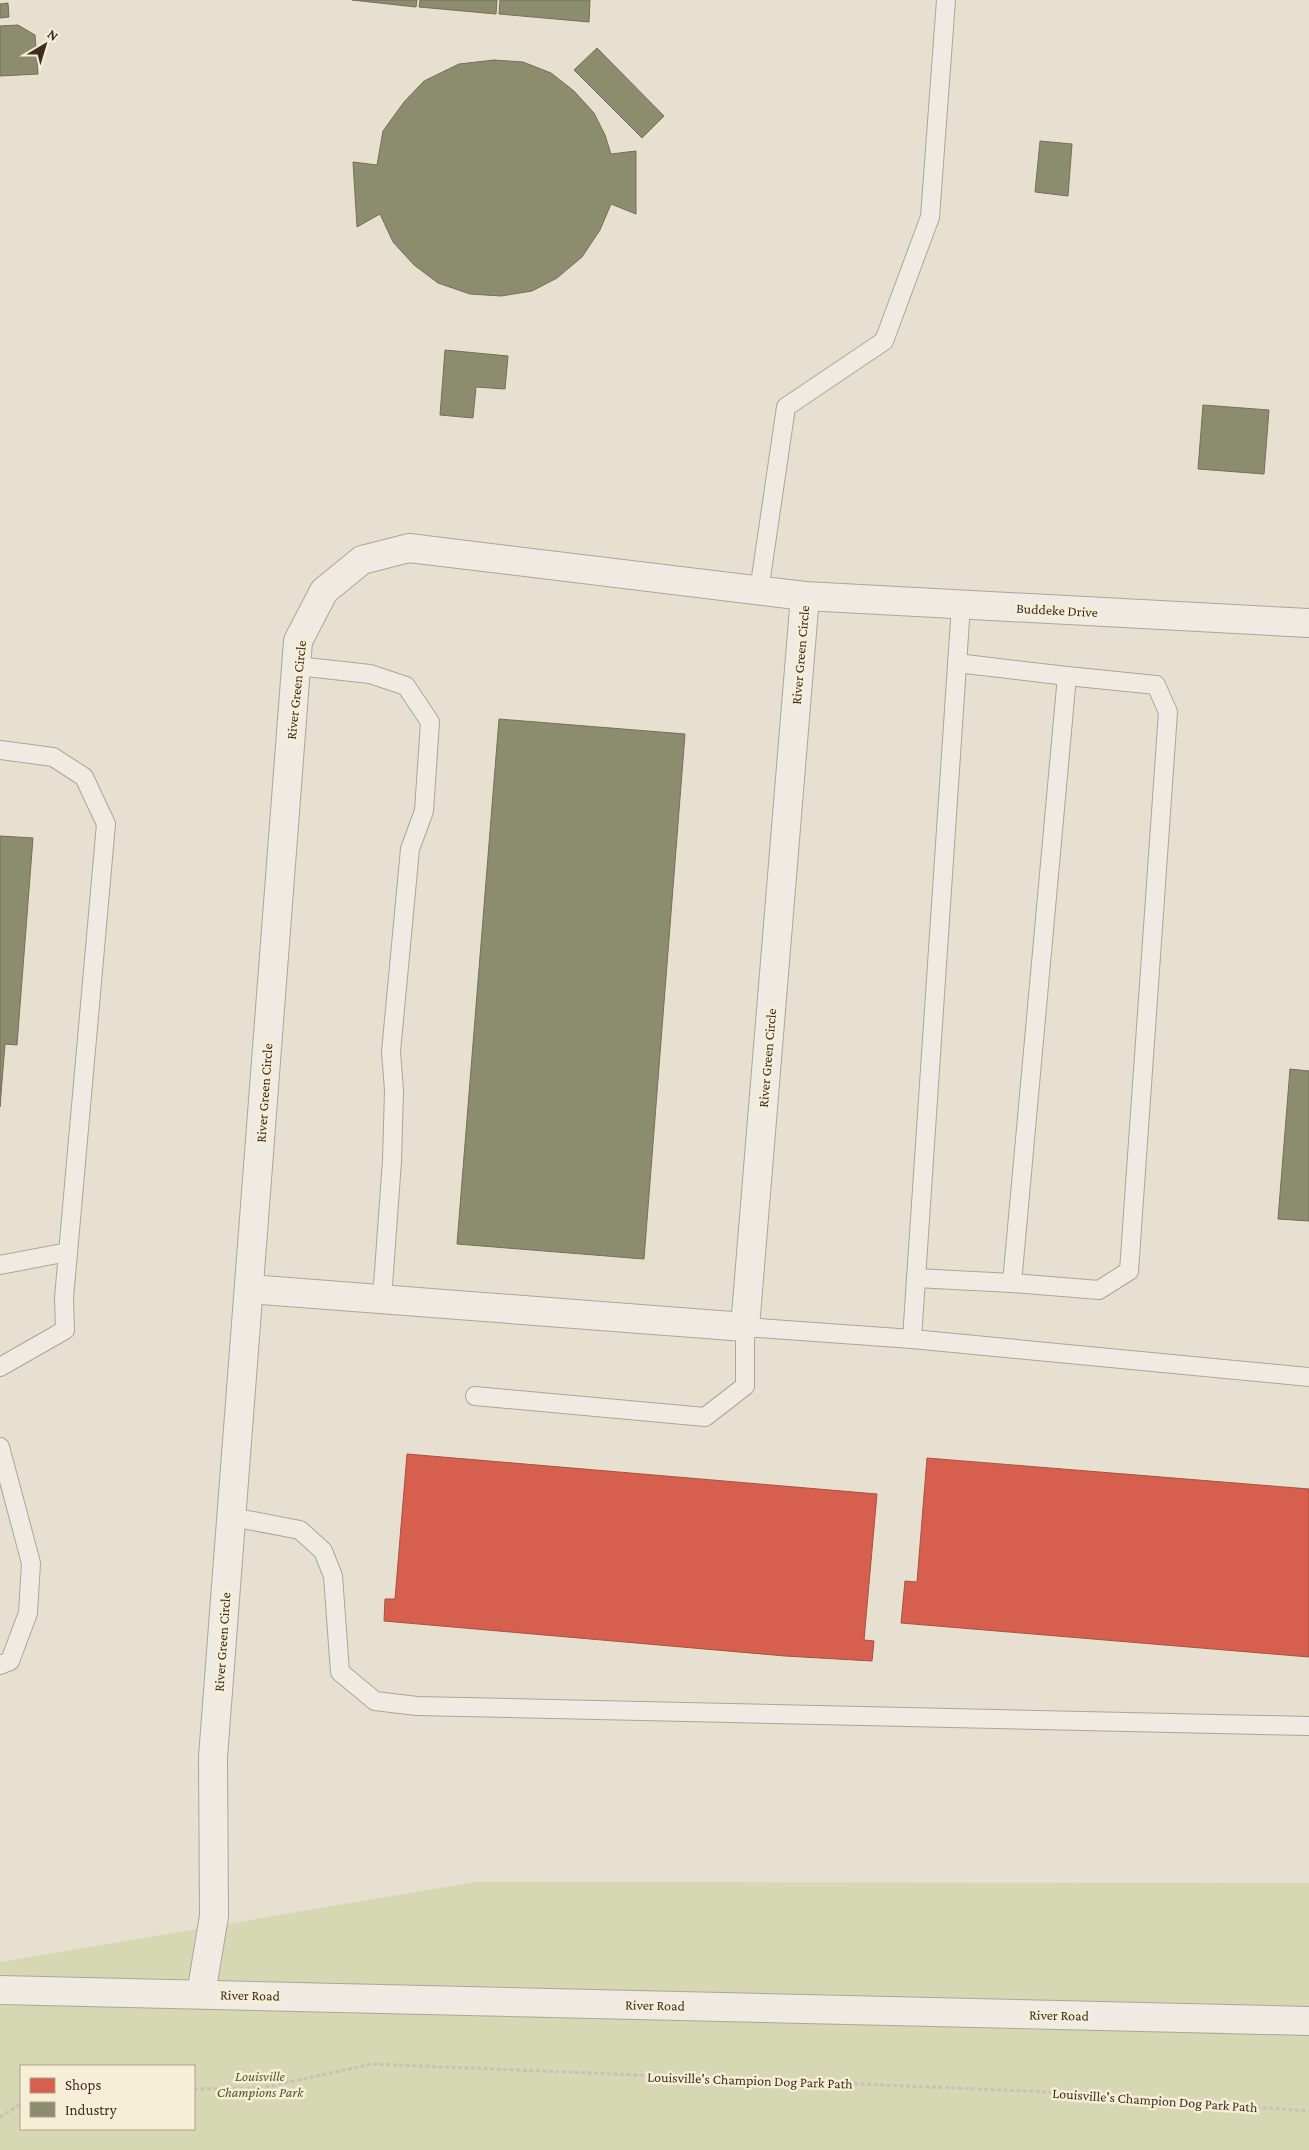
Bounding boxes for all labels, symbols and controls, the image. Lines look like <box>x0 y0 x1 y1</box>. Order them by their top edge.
north arrow <box>20 20 70 70</box>
text: N <box>44 26 62 44</box>
street label: Buddeke Drive <box>1016 600 1098 620</box>
street label: River Green Circle <box>788 605 812 705</box>
street label: River Green Circle <box>283 640 309 740</box>
street label: River Green Circle <box>755 1008 779 1108</box>
street label: River Green Circle <box>253 1043 275 1143</box>
street label: River Green Circle <box>211 1592 233 1692</box>
street label: River Road <box>220 1986 281 2004</box>
street label: River Road <box>625 1996 686 2014</box>
street label: River Road <box>1029 2006 1090 2024</box>
legend <box>20 2065 195 2130</box>
park label: Louisville Champions Park <box>217 2068 304 2100</box>
street label: Louisville's Champion Dog Park Path <box>647 2068 854 2092</box>
text: Shops <box>65 2077 101 2094</box>
street label: Louisville's Champion Dog Park Path <box>1052 2085 1259 2115</box>
text: Industry <box>65 2102 117 2119</box>

